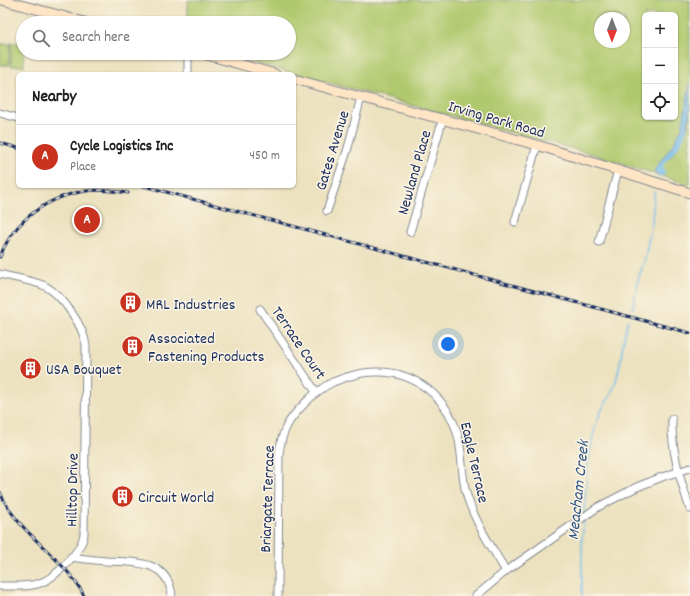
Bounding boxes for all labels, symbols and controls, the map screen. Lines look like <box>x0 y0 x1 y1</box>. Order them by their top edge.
north arrow <box>594 12 630 48</box>
map controls <box>642 12 678 120</box>
button: + <box>642 12 678 48</box>
search box <box>16 16 296 60</box>
icon: search <box>30 27 52 49</box>
text: Search here <box>62 27 130 49</box>
button: − <box>642 48 678 84</box>
button: locate <box>642 84 678 120</box>
text: Nearby <box>32 86 76 110</box>
street label: Irving Park Road <box>445 96 547 145</box>
street label: Gates Avenue <box>310 108 356 194</box>
street label: Newland Place <box>392 128 438 218</box>
text: Cycle Logistics Inc <box>70 136 173 158</box>
text: A <box>41 147 49 166</box>
text: 450 m <box>250 147 280 166</box>
text: Place <box>70 158 96 177</box>
pin: A <box>74 205 100 235</box>
building icon: MRL Industries <box>117 290 143 316</box>
place label: MRL Industries <box>146 294 236 317</box>
street label: Terrace Court <box>265 302 331 385</box>
place label: Associated Fastening Products <box>148 328 265 369</box>
building icon: Associated Fastening Products <box>120 333 146 359</box>
your location <box>438 334 458 354</box>
building icon: USA Bouquet <box>18 355 44 381</box>
place label: USA Bouquet <box>46 359 122 382</box>
street label: Eagle Terrace <box>453 420 494 505</box>
water label: Meacham Creek <box>563 437 597 541</box>
street label: Briargate Terrace <box>255 445 282 553</box>
street label: Hilltop Drive <box>61 453 86 527</box>
building icon: Circuit World <box>110 483 136 509</box>
place label: Circuit World <box>138 487 214 510</box>

